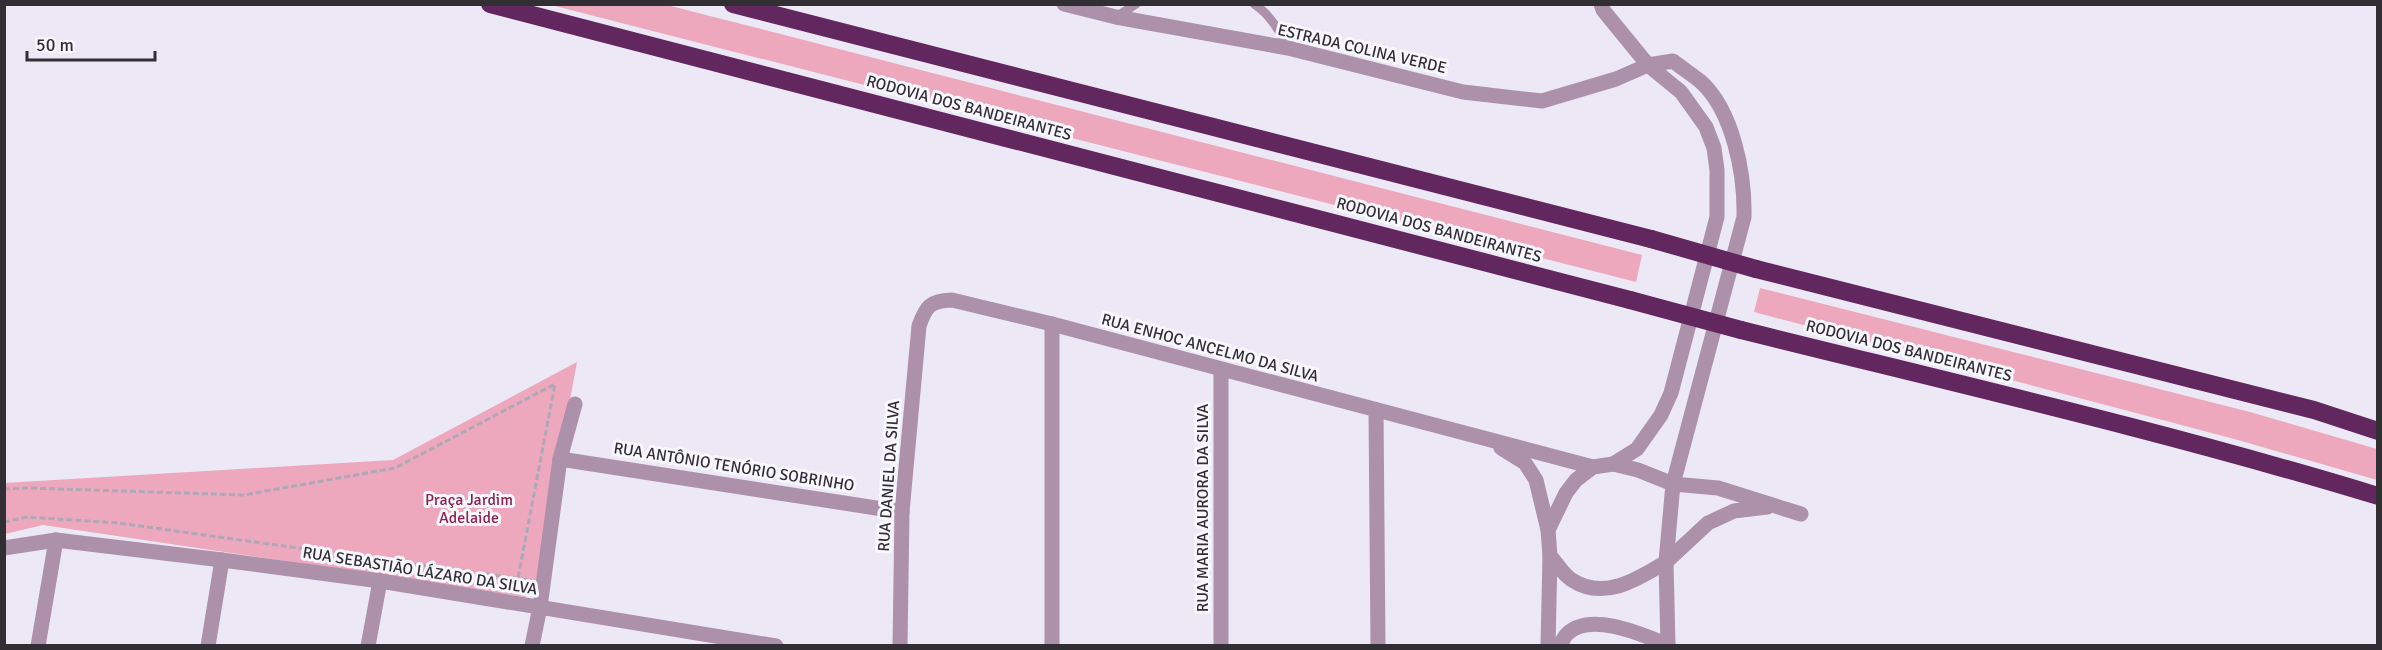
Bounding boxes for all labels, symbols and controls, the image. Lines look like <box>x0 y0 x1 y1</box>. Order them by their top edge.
street label: ESTRADA COLINA VERDE <box>1276 20 1448 78</box>
scale bar <box>27 24 154 62</box>
text: 50 m <box>36 34 74 56</box>
street label: RODOVIA DOS BANDEIRANTES <box>864 71 1074 145</box>
street label: RODOVIA DOS BANDEIRANTES <box>1334 193 1544 267</box>
street label: RUA ENHOC ANCELMO DA SILVA <box>1099 309 1321 387</box>
street label: RODOVIA DOS BANDEIRANTES <box>1804 316 2014 386</box>
street label: RUA DANIEL DA SILVA <box>874 400 904 552</box>
street label: RUA MARIA AURORA DA SILVA <box>1193 404 1213 612</box>
street label: RUA ANTÔNIO TENÓRIO SOBRINHO <box>612 438 856 496</box>
park label: Praça Jardim Adelaide <box>425 490 513 528</box>
street label: RUA SEBASTIÃO LÁZARO DA SILVA <box>301 543 539 599</box>

